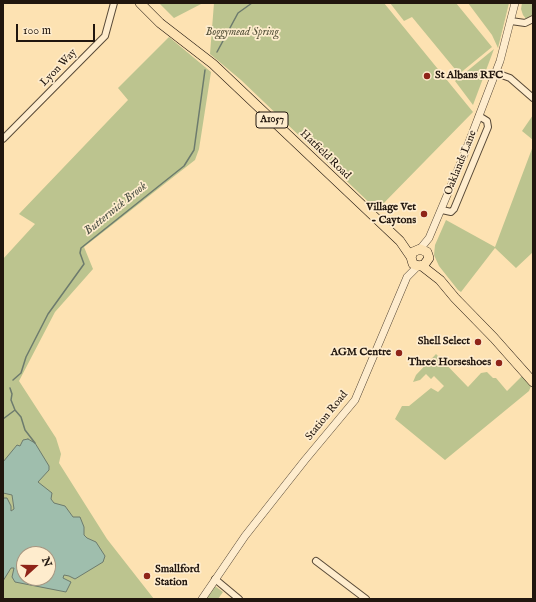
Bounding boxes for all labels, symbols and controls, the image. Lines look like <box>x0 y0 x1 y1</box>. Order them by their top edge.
scale bar <box>18 16 97 42</box>
text: 100 m <box>23 23 51 38</box>
park label: Boggymead Spring <box>205 26 279 40</box>
street label: Lyon Way <box>38 47 80 89</box>
place label: St Albans RFC <box>435 69 503 83</box>
marker: St Albans RFC <box>422 71 432 81</box>
road number: A1057 <box>256 112 288 128</box>
street label: Hatfield Road <box>297 127 353 183</box>
street label: Oaklands Lane <box>442 129 480 197</box>
water label: Butterwick Brook <box>82 179 150 239</box>
place label: Village Vet - Caytons <box>366 201 416 227</box>
marker: Village Vet - Caytons <box>419 209 429 219</box>
place label: Shell Select <box>418 335 470 349</box>
marker: Shell Select <box>473 337 483 347</box>
place label: AGM Centre <box>331 346 391 360</box>
marker: AGM Centre <box>394 348 404 358</box>
place label: Three Horseshoes <box>408 356 491 370</box>
marker: Three Horseshoes <box>494 358 504 368</box>
street label: Station Road <box>303 389 351 443</box>
north arrow <box>16 546 56 586</box>
text: N <box>38 555 55 569</box>
place label: Smallford Station <box>155 563 200 589</box>
marker: Smallford Station <box>142 571 152 581</box>

